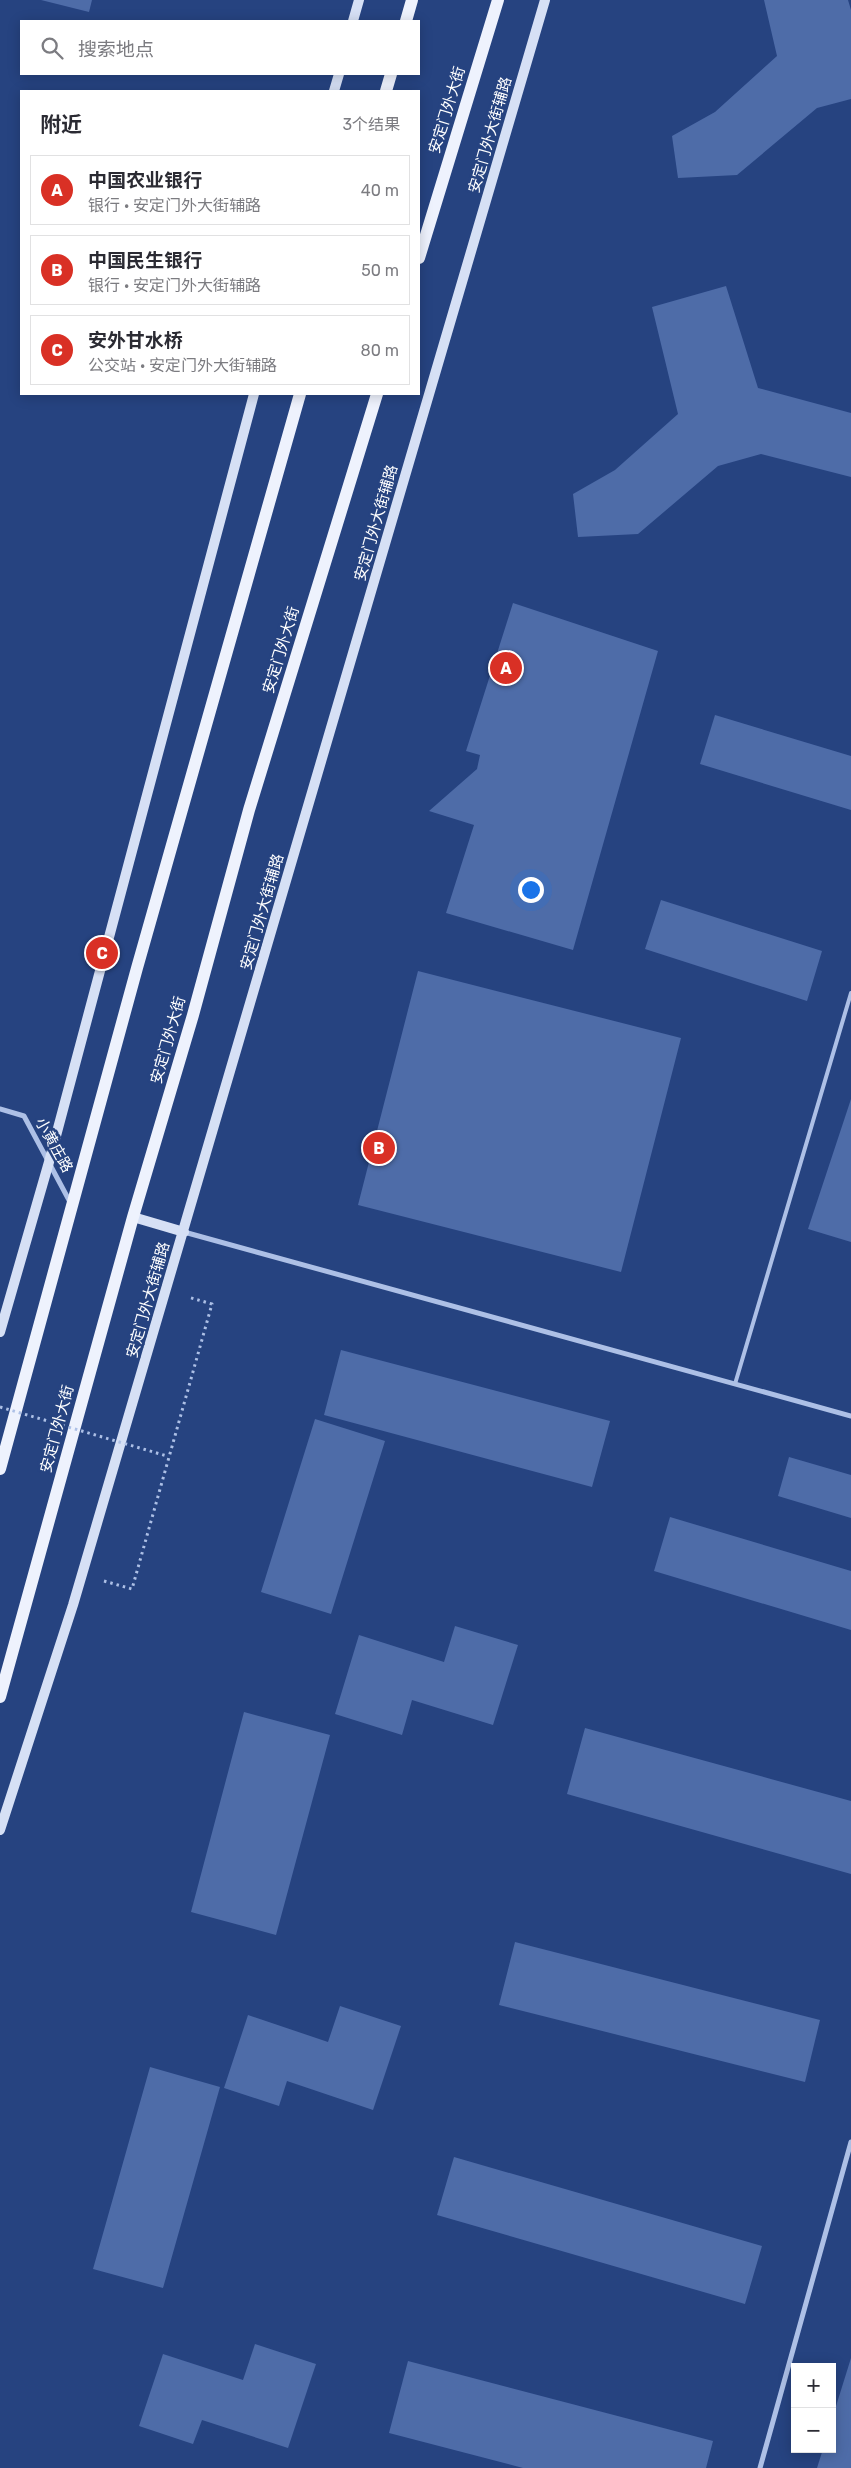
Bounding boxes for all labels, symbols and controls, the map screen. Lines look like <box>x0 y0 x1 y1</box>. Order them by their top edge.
search box <box>20 20 420 75</box>
icon: search <box>38 34 66 62</box>
text: 搜索地点 <box>78 38 154 61</box>
street label: 安定门外大街 <box>425 64 469 156</box>
street label: 安定门外大街辅路 <box>465 75 515 195</box>
text: 附近 <box>40 112 82 137</box>
text: 3个结果 <box>342 115 400 134</box>
text: 中国农业银行 <box>88 169 202 192</box>
text: A <box>51 181 63 200</box>
text: 40 m <box>361 181 399 200</box>
text: 银行 · 安定门外大街辅路 <box>88 196 261 215</box>
text: 中国民生银行 <box>88 249 202 272</box>
text: B <box>51 261 63 280</box>
text: 50 m <box>361 261 399 280</box>
text: 银行 · 安定门外大街辅路 <box>88 276 261 295</box>
text: 安外甘水桥 <box>88 329 183 352</box>
text: C <box>51 341 63 360</box>
text: 80 m <box>361 341 399 360</box>
text: 公交站 · 安定门外大街辅路 <box>88 356 277 375</box>
street label: 安定门外大街辅路 <box>351 463 401 583</box>
street label: 安定门外大街 <box>259 604 303 696</box>
pin: A <box>490 649 522 687</box>
street label: 安定门外大街辅路 <box>237 852 287 972</box>
your location <box>518 877 544 903</box>
pin: C <box>86 934 118 972</box>
street label: 安定门外大街 <box>147 994 189 1086</box>
street label: 小黄庄路 <box>32 1114 76 1176</box>
pin: B <box>363 1129 395 1167</box>
street label: 安定门外大街辅路 <box>123 1240 173 1360</box>
street label: 安定门外大街 <box>37 1383 77 1475</box>
map controls <box>791 2363 836 2453</box>
button: + <box>791 2363 836 2408</box>
button: − <box>791 2408 836 2453</box>

